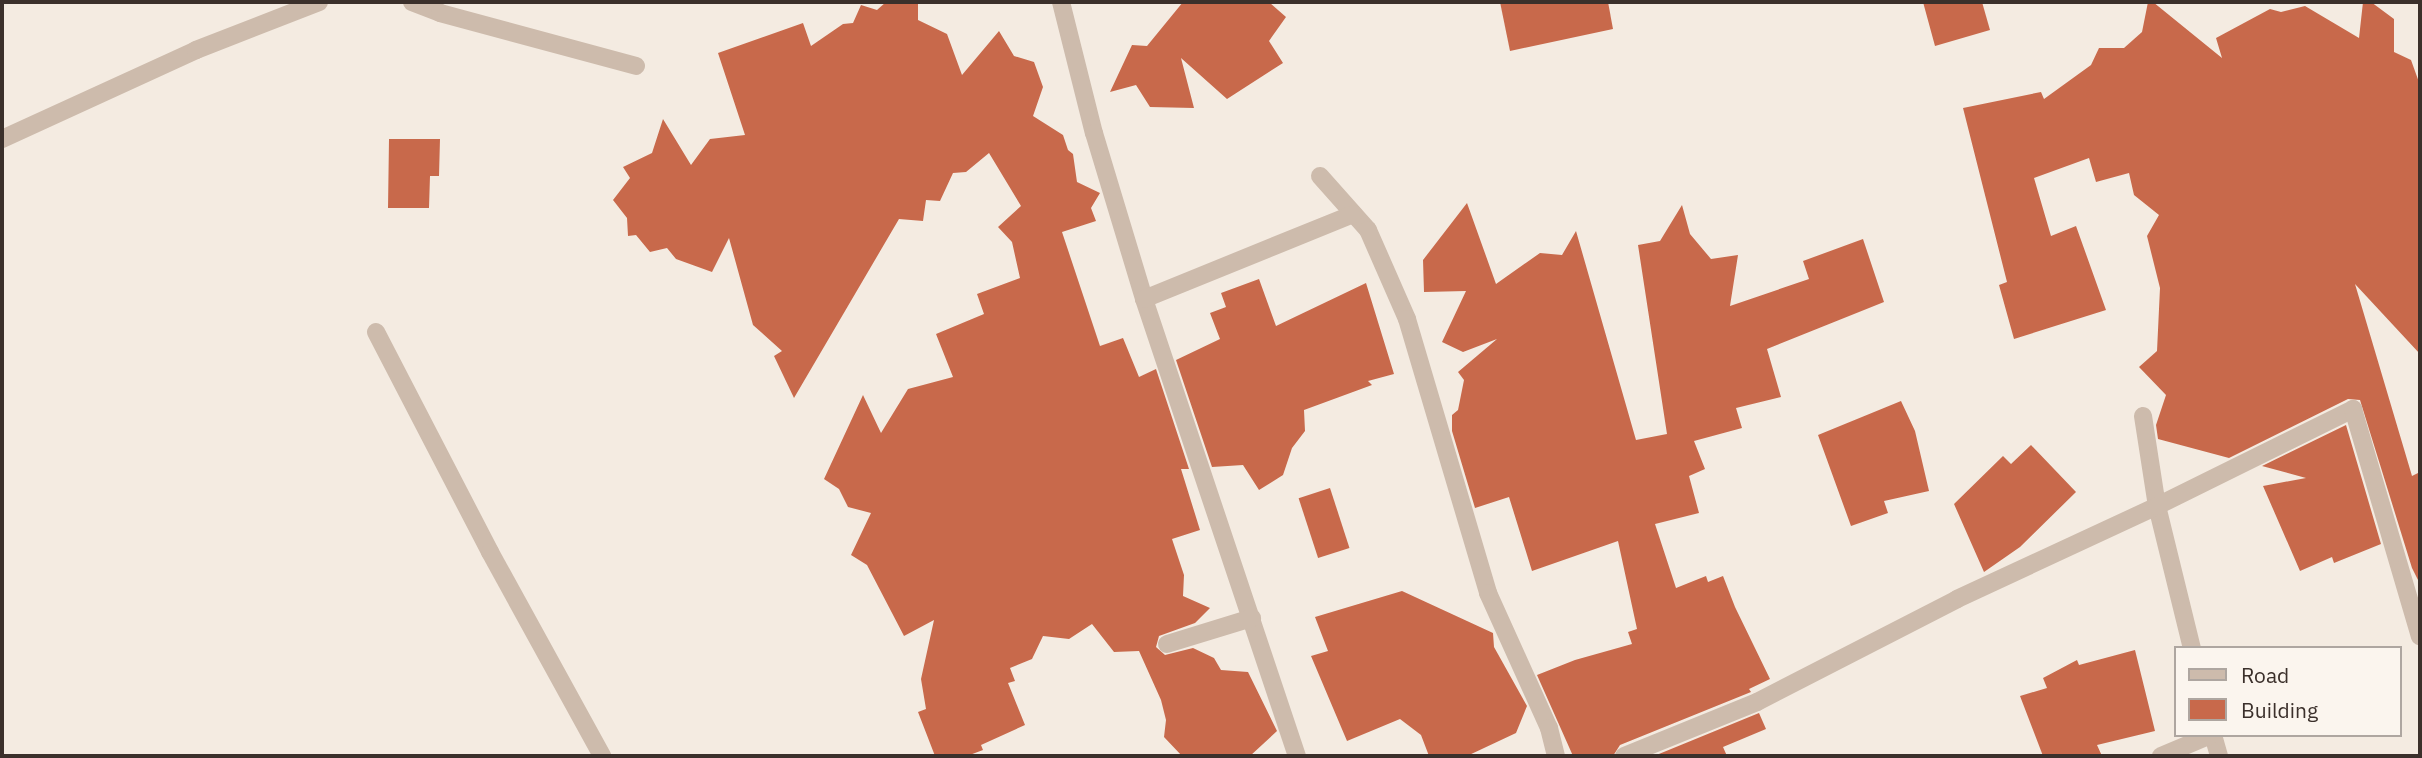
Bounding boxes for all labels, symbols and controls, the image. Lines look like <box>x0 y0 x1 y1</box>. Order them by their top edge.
legend <box>2174 646 2401 737</box>
text: Road <box>2241 661 2289 689</box>
text: Building <box>2241 696 2318 724</box>

